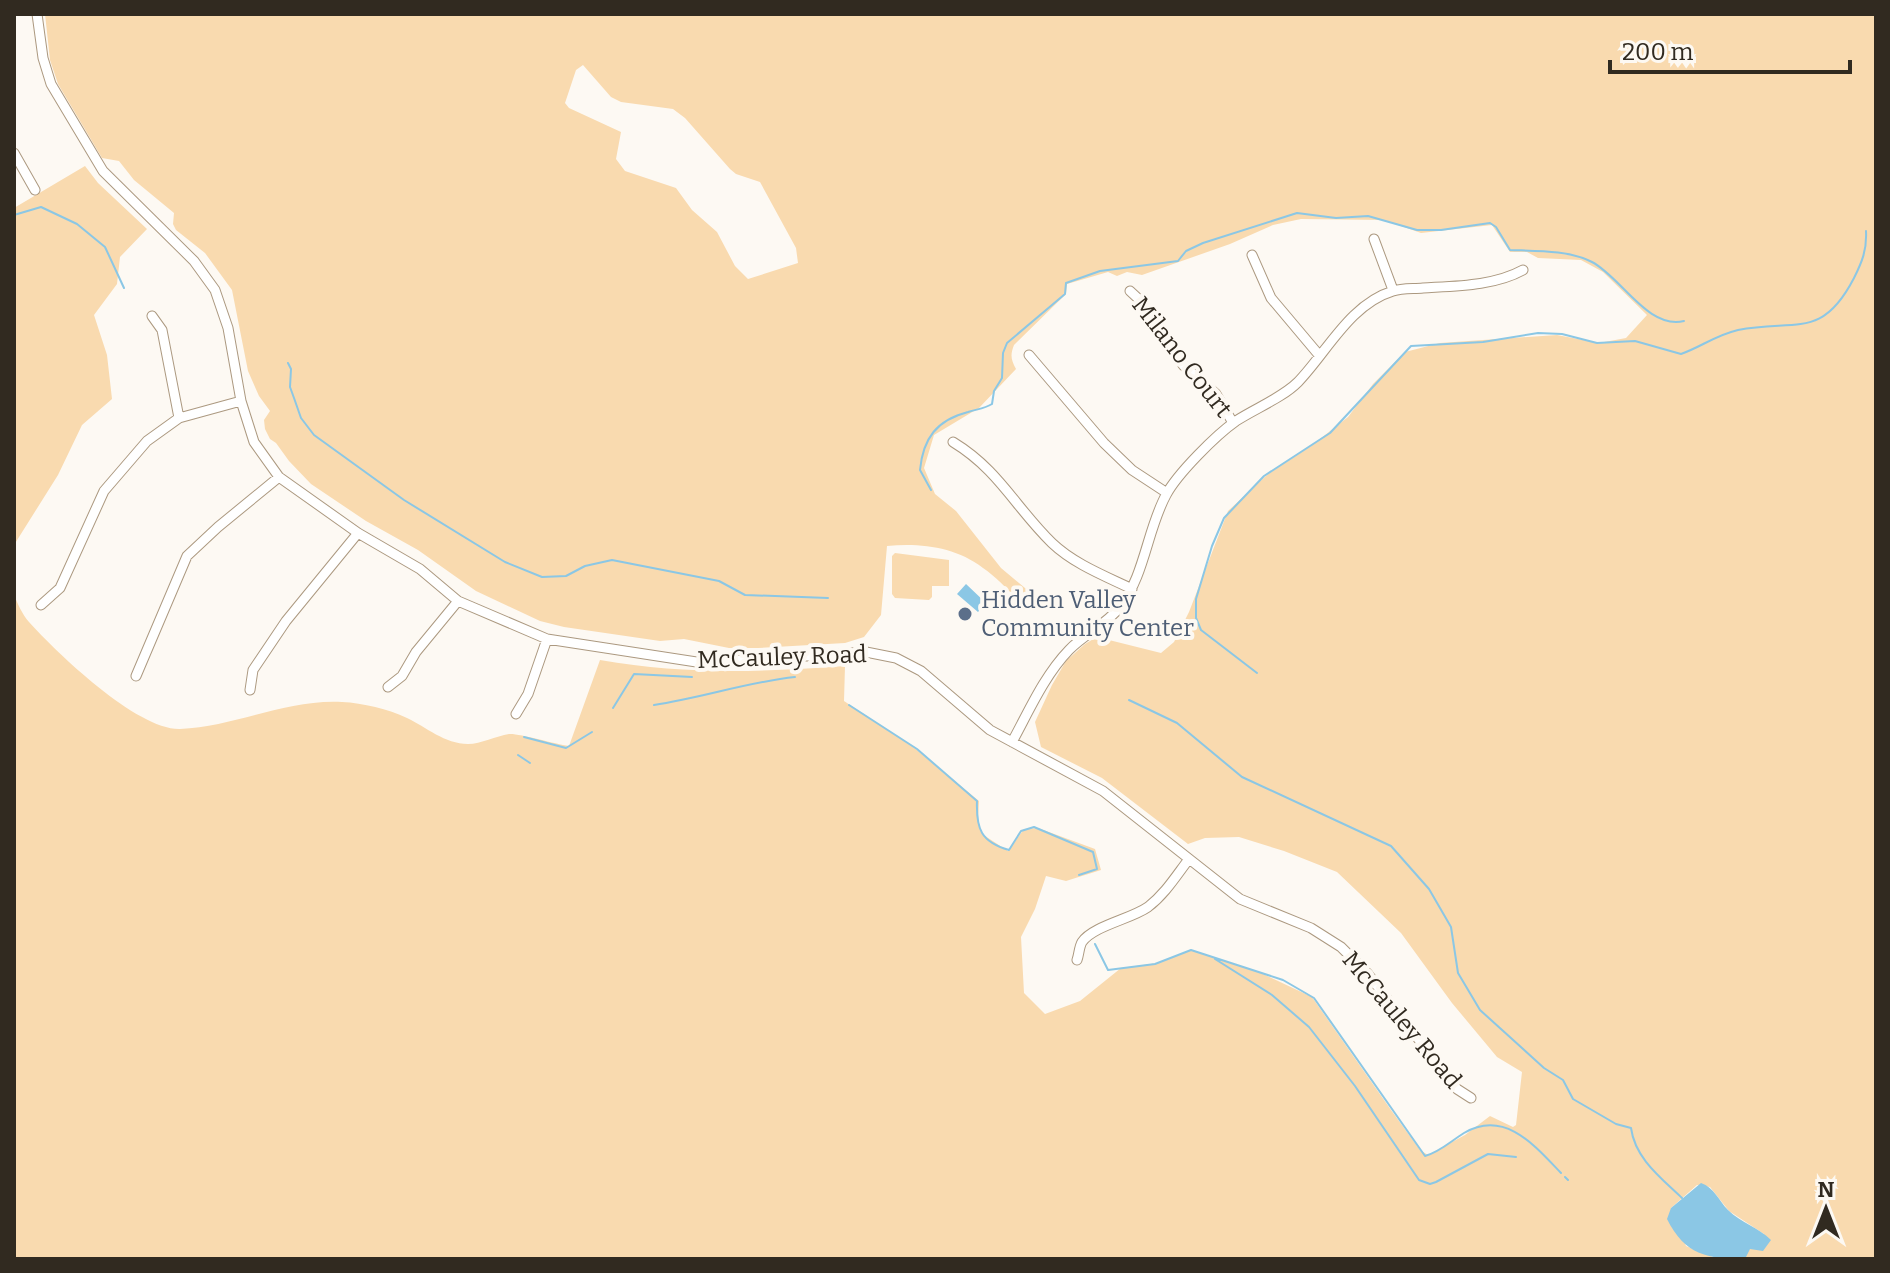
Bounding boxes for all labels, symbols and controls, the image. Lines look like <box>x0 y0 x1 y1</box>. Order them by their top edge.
scale bar <box>1610 24 1850 74</box>
text: 200 m <box>1622 38 1694 66</box>
street label: Milano Court <box>1126 291 1238 423</box>
place label: Hidden Valley Community Center <box>981 586 1194 642</box>
marker: Hidden Valley Community Center <box>956 605 974 623</box>
street label: McCauley Road <box>697 640 867 674</box>
street label: McCauley Road <box>1337 946 1467 1094</box>
north arrow <box>1786 1169 1866 1249</box>
text: N <box>1818 1176 1835 1203</box>

